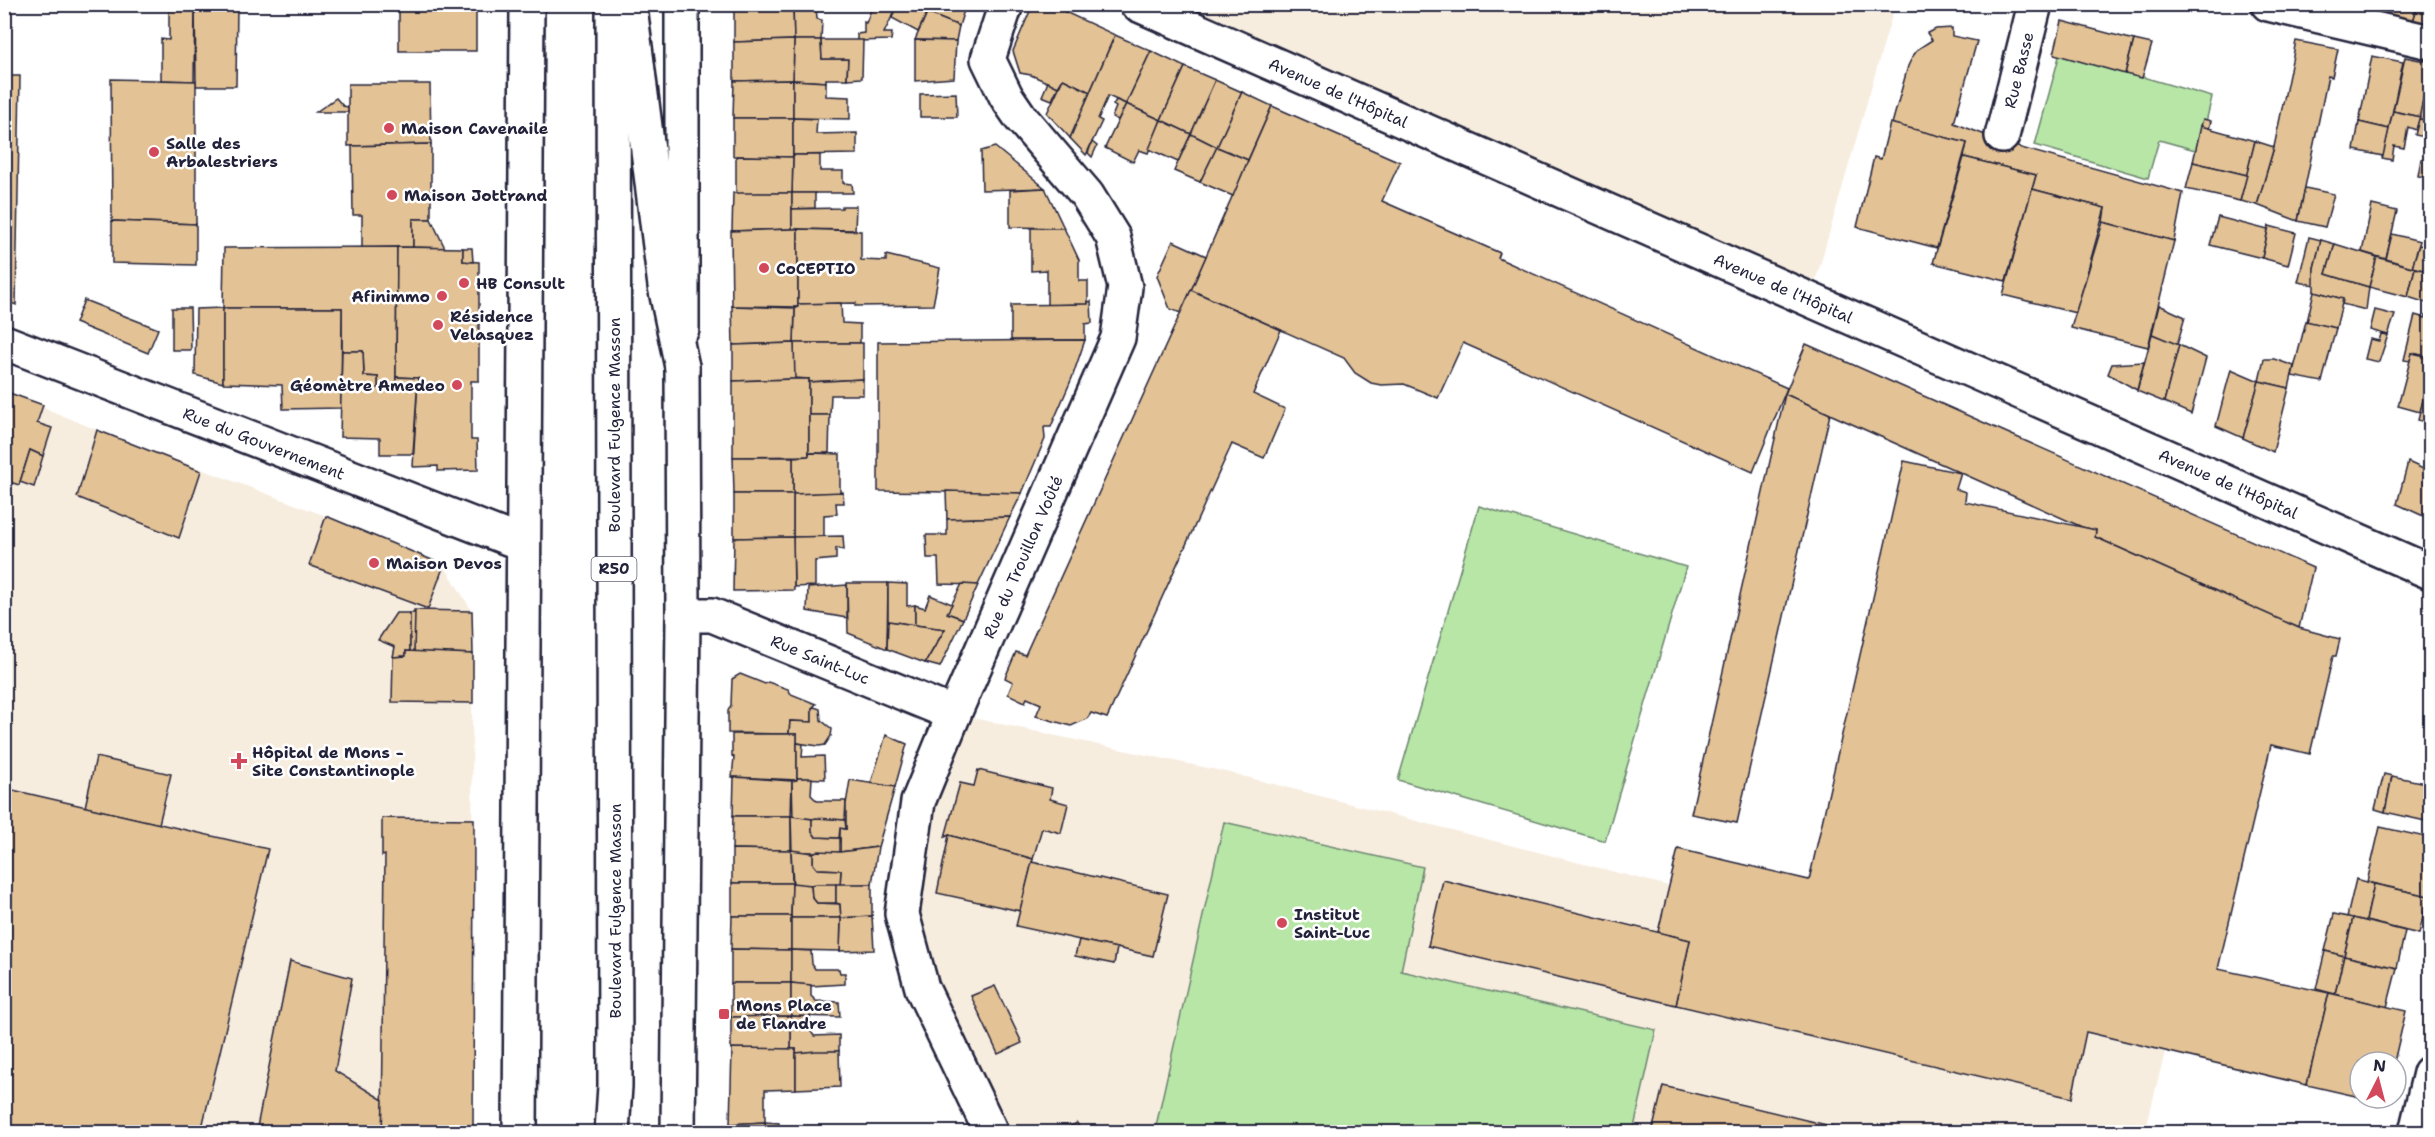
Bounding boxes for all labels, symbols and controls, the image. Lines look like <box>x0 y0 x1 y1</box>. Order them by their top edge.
street label: Rue Basse <box>1999 30 2039 110</box>
street label: Avenue de l'Hôpital <box>1265 53 1411 133</box>
place label: Maison Cavenaile <box>401 118 549 139</box>
marker: Maison Cavenaile <box>382 121 396 135</box>
place label: Salle des Arbalestriers <box>166 133 278 172</box>
marker: Salle des Arbalestriers <box>147 145 161 159</box>
place label: Maison Jottrand <box>404 185 548 206</box>
marker: Maison Jottrand <box>385 188 399 202</box>
street label: Avenue de l'Hôpital <box>1710 249 1856 328</box>
place label: CoCEPTIO <box>776 258 856 279</box>
marker: CoCEPTIO <box>757 261 771 275</box>
place label: HB Consult <box>476 273 565 294</box>
marker: HB Consult <box>457 276 471 290</box>
place label: Afinimmo <box>351 286 430 307</box>
marker: Afinimmo <box>435 289 449 303</box>
place label: Résidence Velasquez <box>450 306 534 345</box>
street label: Boulevard Fulgence Masson <box>604 317 625 533</box>
marker: Résidence Velasquez <box>431 318 445 332</box>
place label: Géomètre Amedeo <box>290 375 445 396</box>
marker: Géomètre Amedeo <box>450 378 464 392</box>
street label: Rue du Gouvernement <box>180 403 348 485</box>
street label: Avenue de l'Hôpital <box>2155 444 2301 524</box>
street label: Rue du Trouillon Voûté <box>978 472 1068 642</box>
place label: Maison Devos <box>386 553 502 574</box>
marker: Maison Devos <box>367 556 381 570</box>
road number: R50 <box>592 557 636 581</box>
street label: Rue Saint-Luc <box>768 630 873 689</box>
place label: Hôpital de Mons - Site Constantinople <box>252 742 415 781</box>
marker: Hôpital de Mons - Site Constantinople <box>230 752 248 770</box>
street label: Boulevard Fulgence Masson <box>605 803 626 1019</box>
place label: Institut Saint-Luc <box>1294 904 1370 943</box>
marker: Institut Saint-Luc <box>1275 916 1289 930</box>
place label: Mons Place de Flandre <box>736 995 832 1034</box>
marker: Mons Place de Flandre <box>717 1007 731 1021</box>
north arrow <box>2348 1050 2408 1110</box>
text: N <box>2372 1054 2387 1077</box>

